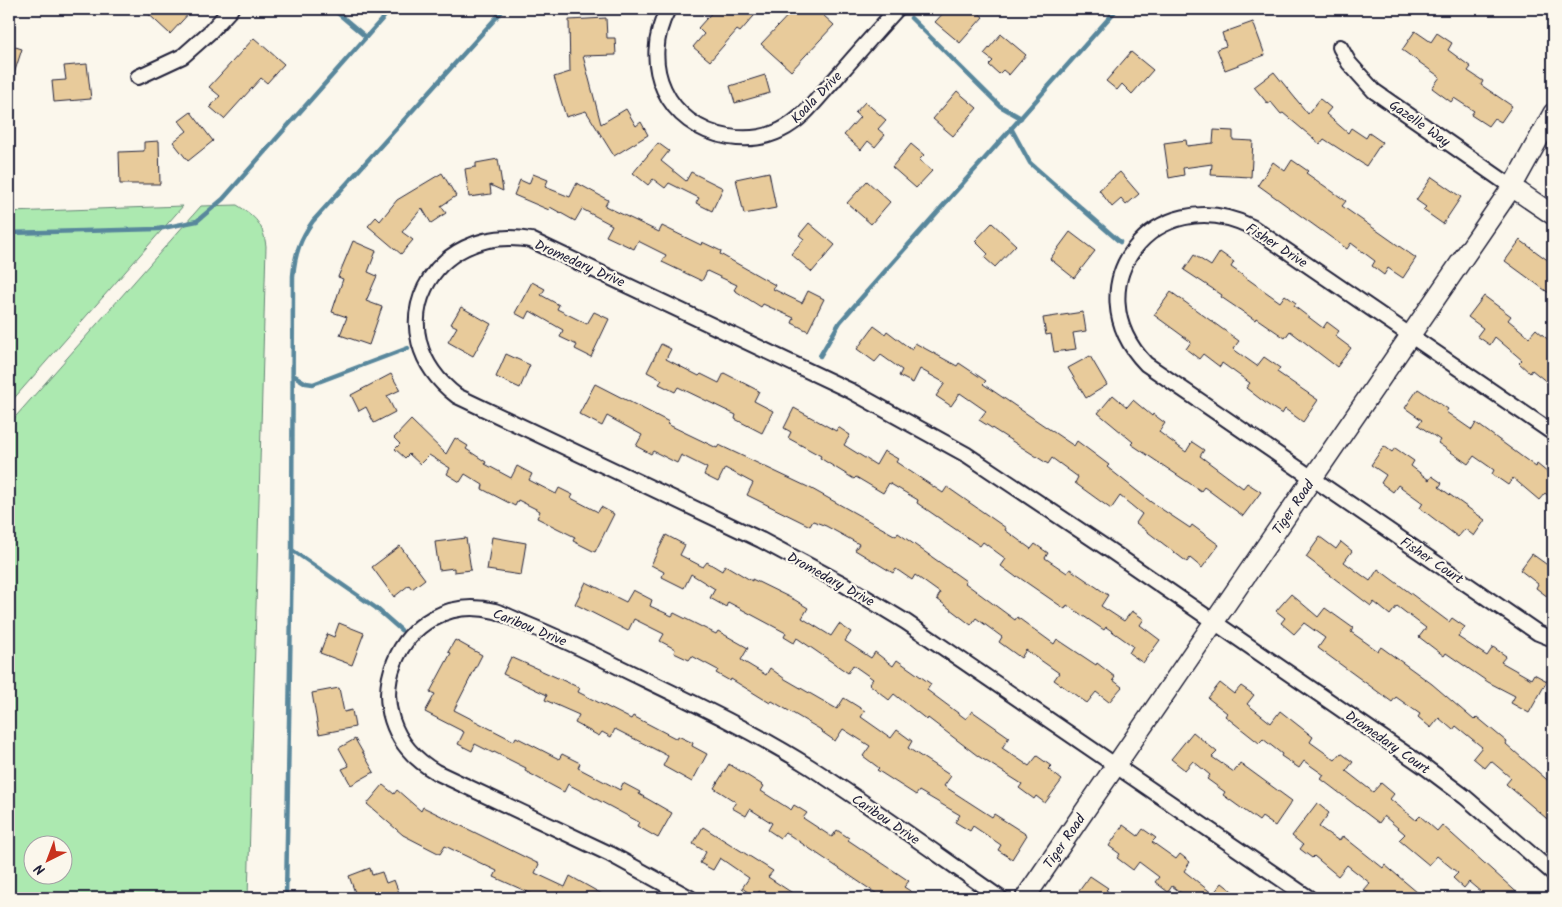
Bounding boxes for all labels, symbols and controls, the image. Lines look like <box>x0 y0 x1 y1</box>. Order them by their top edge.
street label: Koala Drive <box>786 66 848 129</box>
street label: Gazelle Way <box>1384 95 1455 153</box>
street label: Fisher Drive <box>1241 218 1312 274</box>
street label: Dromedary Drive <box>531 234 629 294</box>
street label: Tiger Road <box>1267 475 1321 539</box>
street label: Fisher Court <box>1395 532 1468 590</box>
street label: Dromedary Drive <box>783 547 879 613</box>
street label: Caribou Drive <box>489 603 571 653</box>
street label: Dromedary Court <box>1340 705 1435 781</box>
street label: Caribou Drive <box>847 789 925 851</box>
street label: Tiger Road <box>1038 809 1092 874</box>
north arrow <box>22 834 72 884</box>
text: N <box>29 858 51 880</box>

